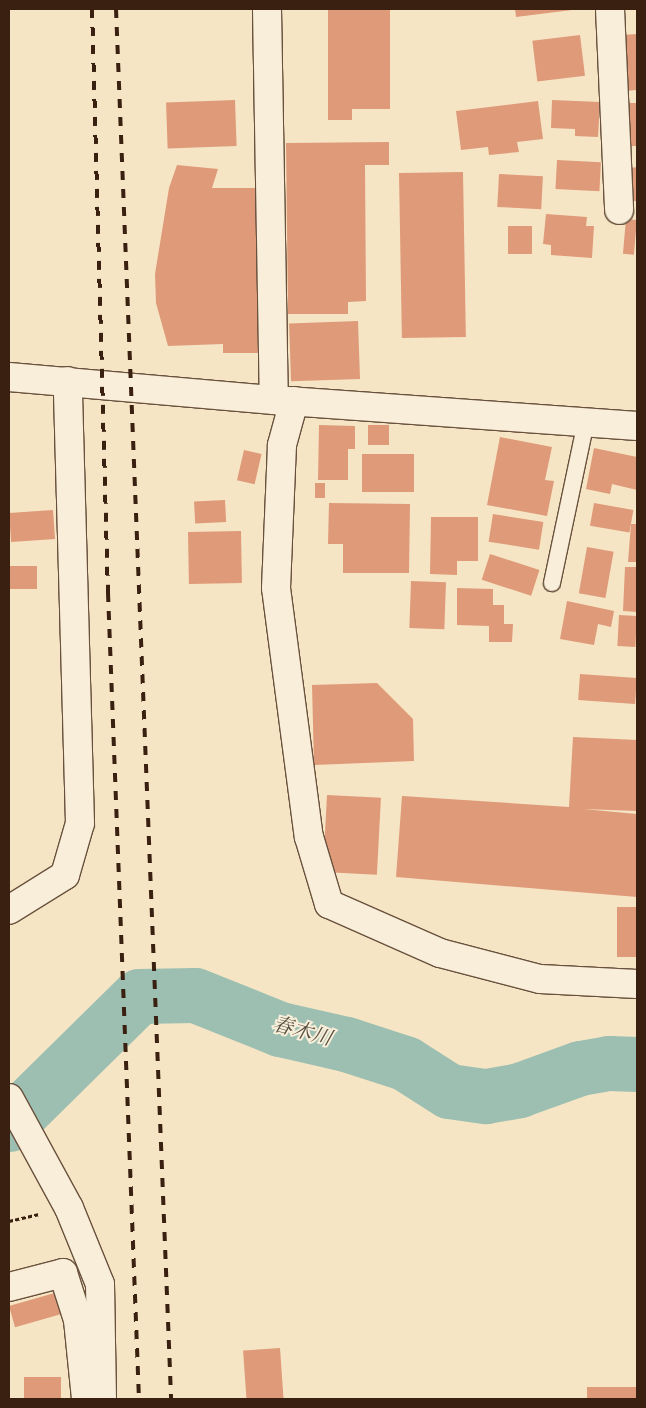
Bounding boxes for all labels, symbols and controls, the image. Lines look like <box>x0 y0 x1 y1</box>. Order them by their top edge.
water label: 春木川 <box>270 1013 334 1051</box>

